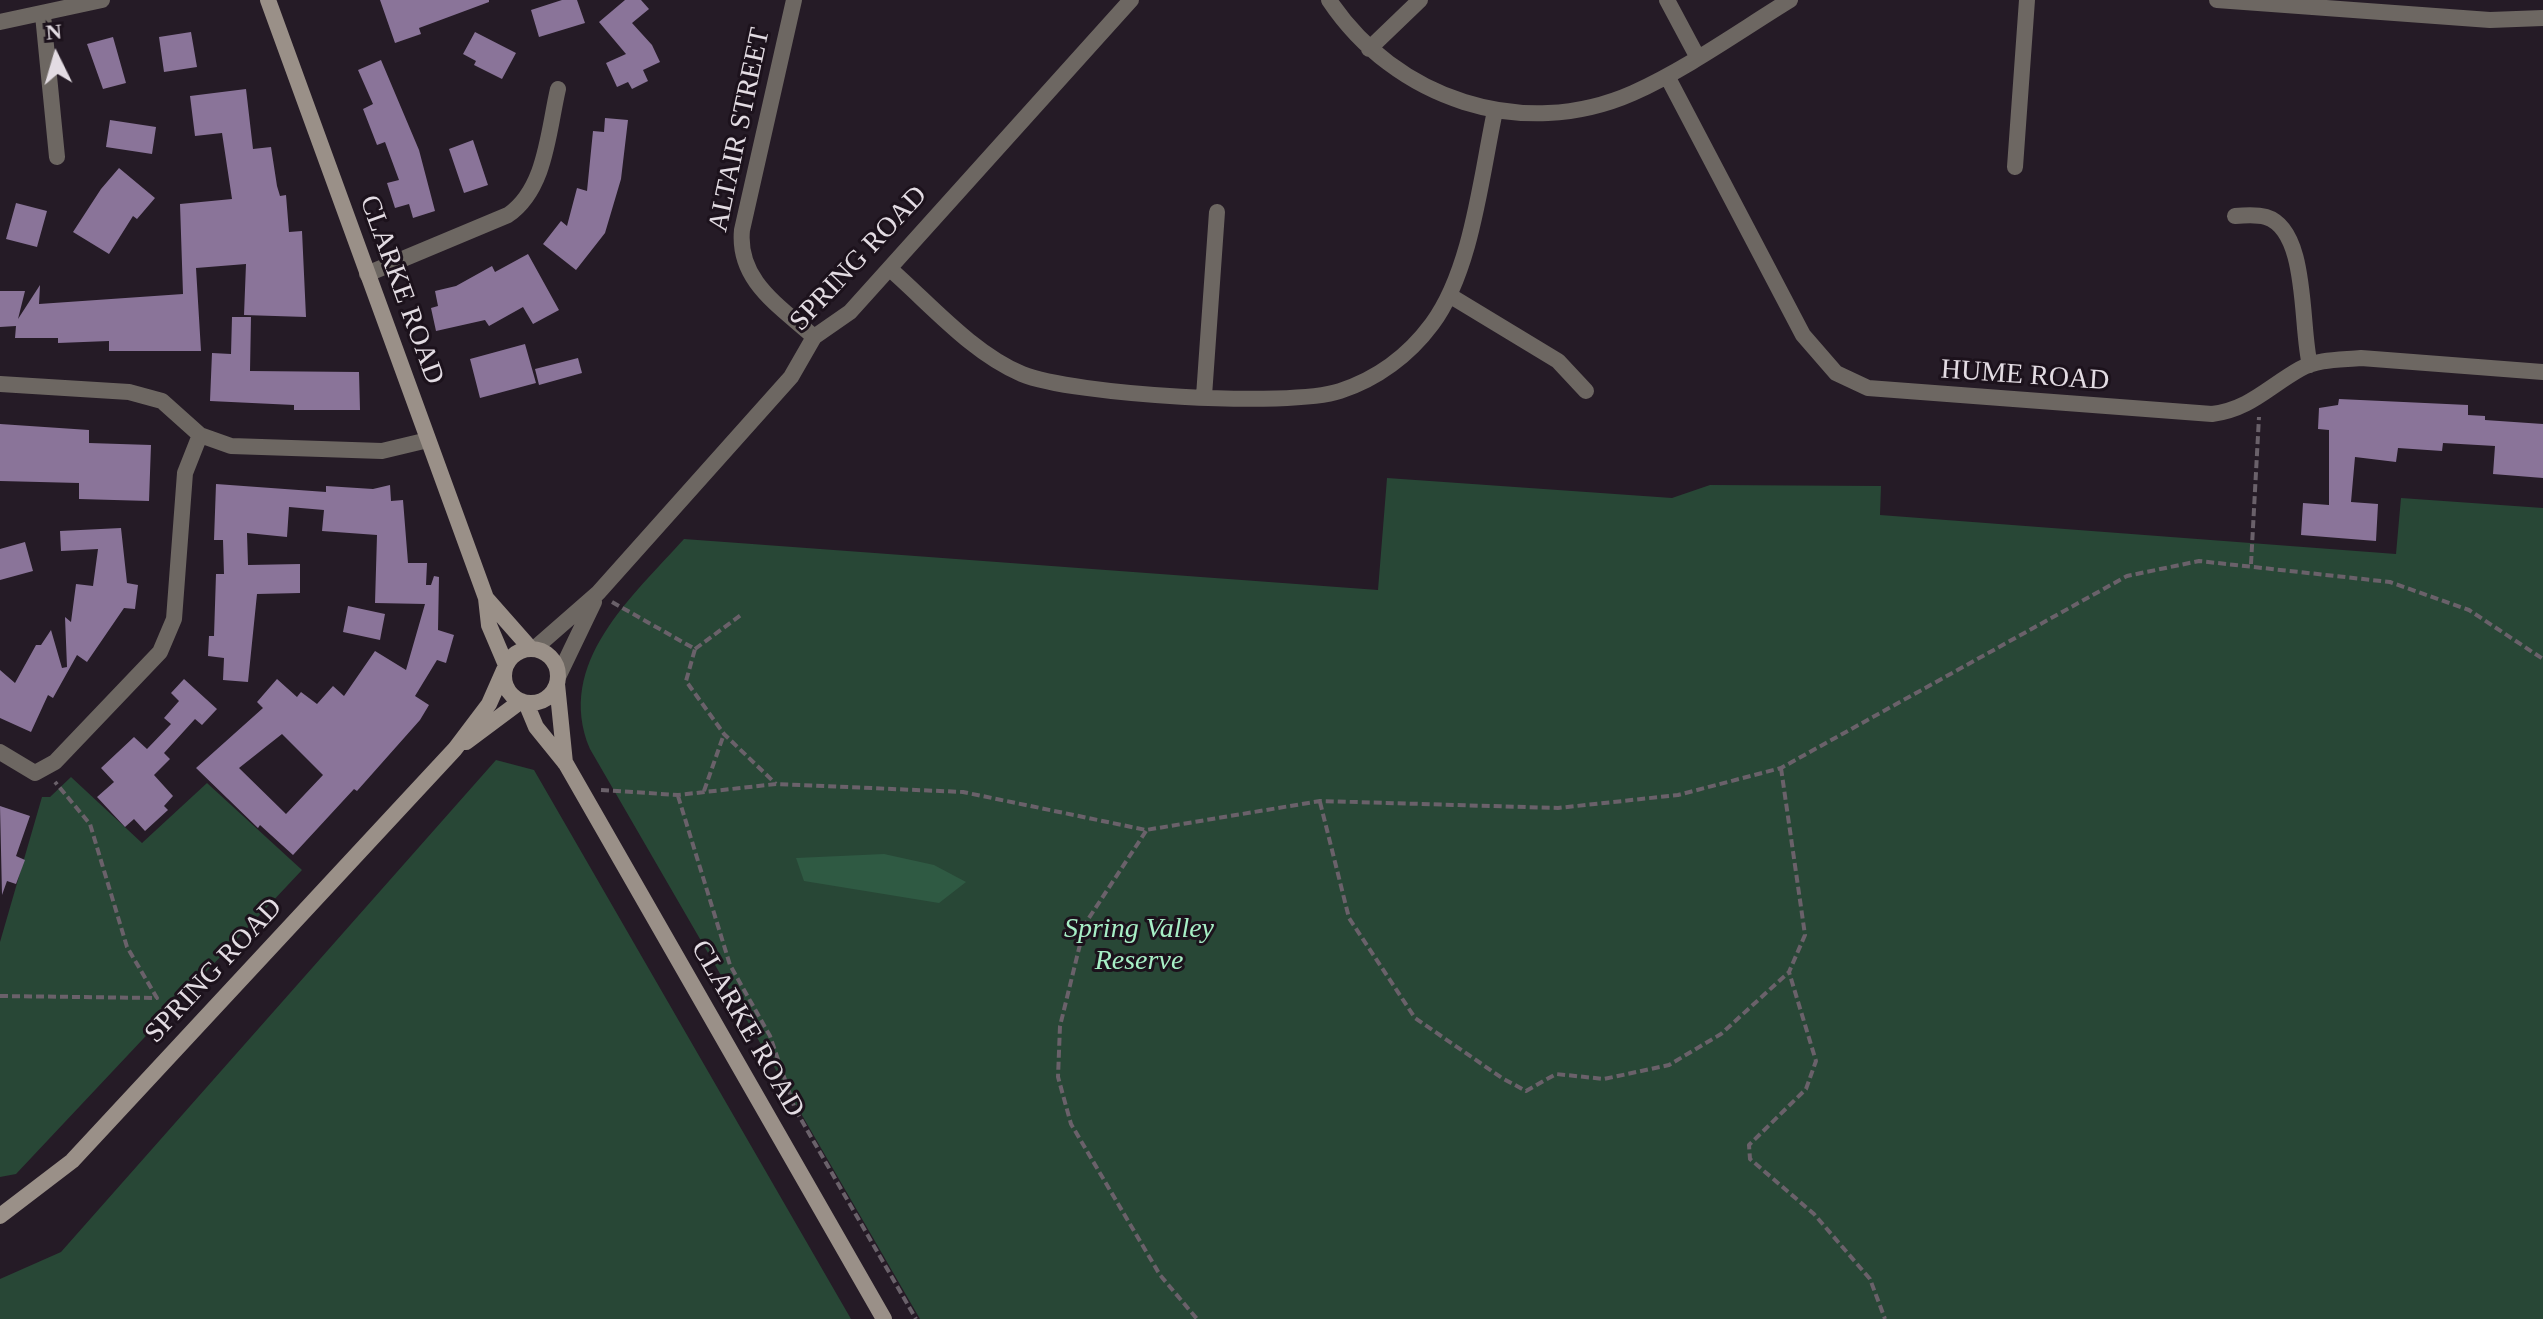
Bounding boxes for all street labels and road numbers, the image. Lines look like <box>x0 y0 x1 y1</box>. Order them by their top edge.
street label: ALTAIR STREET <box>702 25 778 235</box>
street label: SPRING ROAD <box>783 180 935 338</box>
street label: CLARKE ROAD <box>351 191 451 389</box>
street label: HUME ROAD <box>1940 353 2110 399</box>
street label: SPRING ROAD <box>138 892 290 1050</box>
street label: CLARKE ROAD <box>683 935 811 1123</box>

